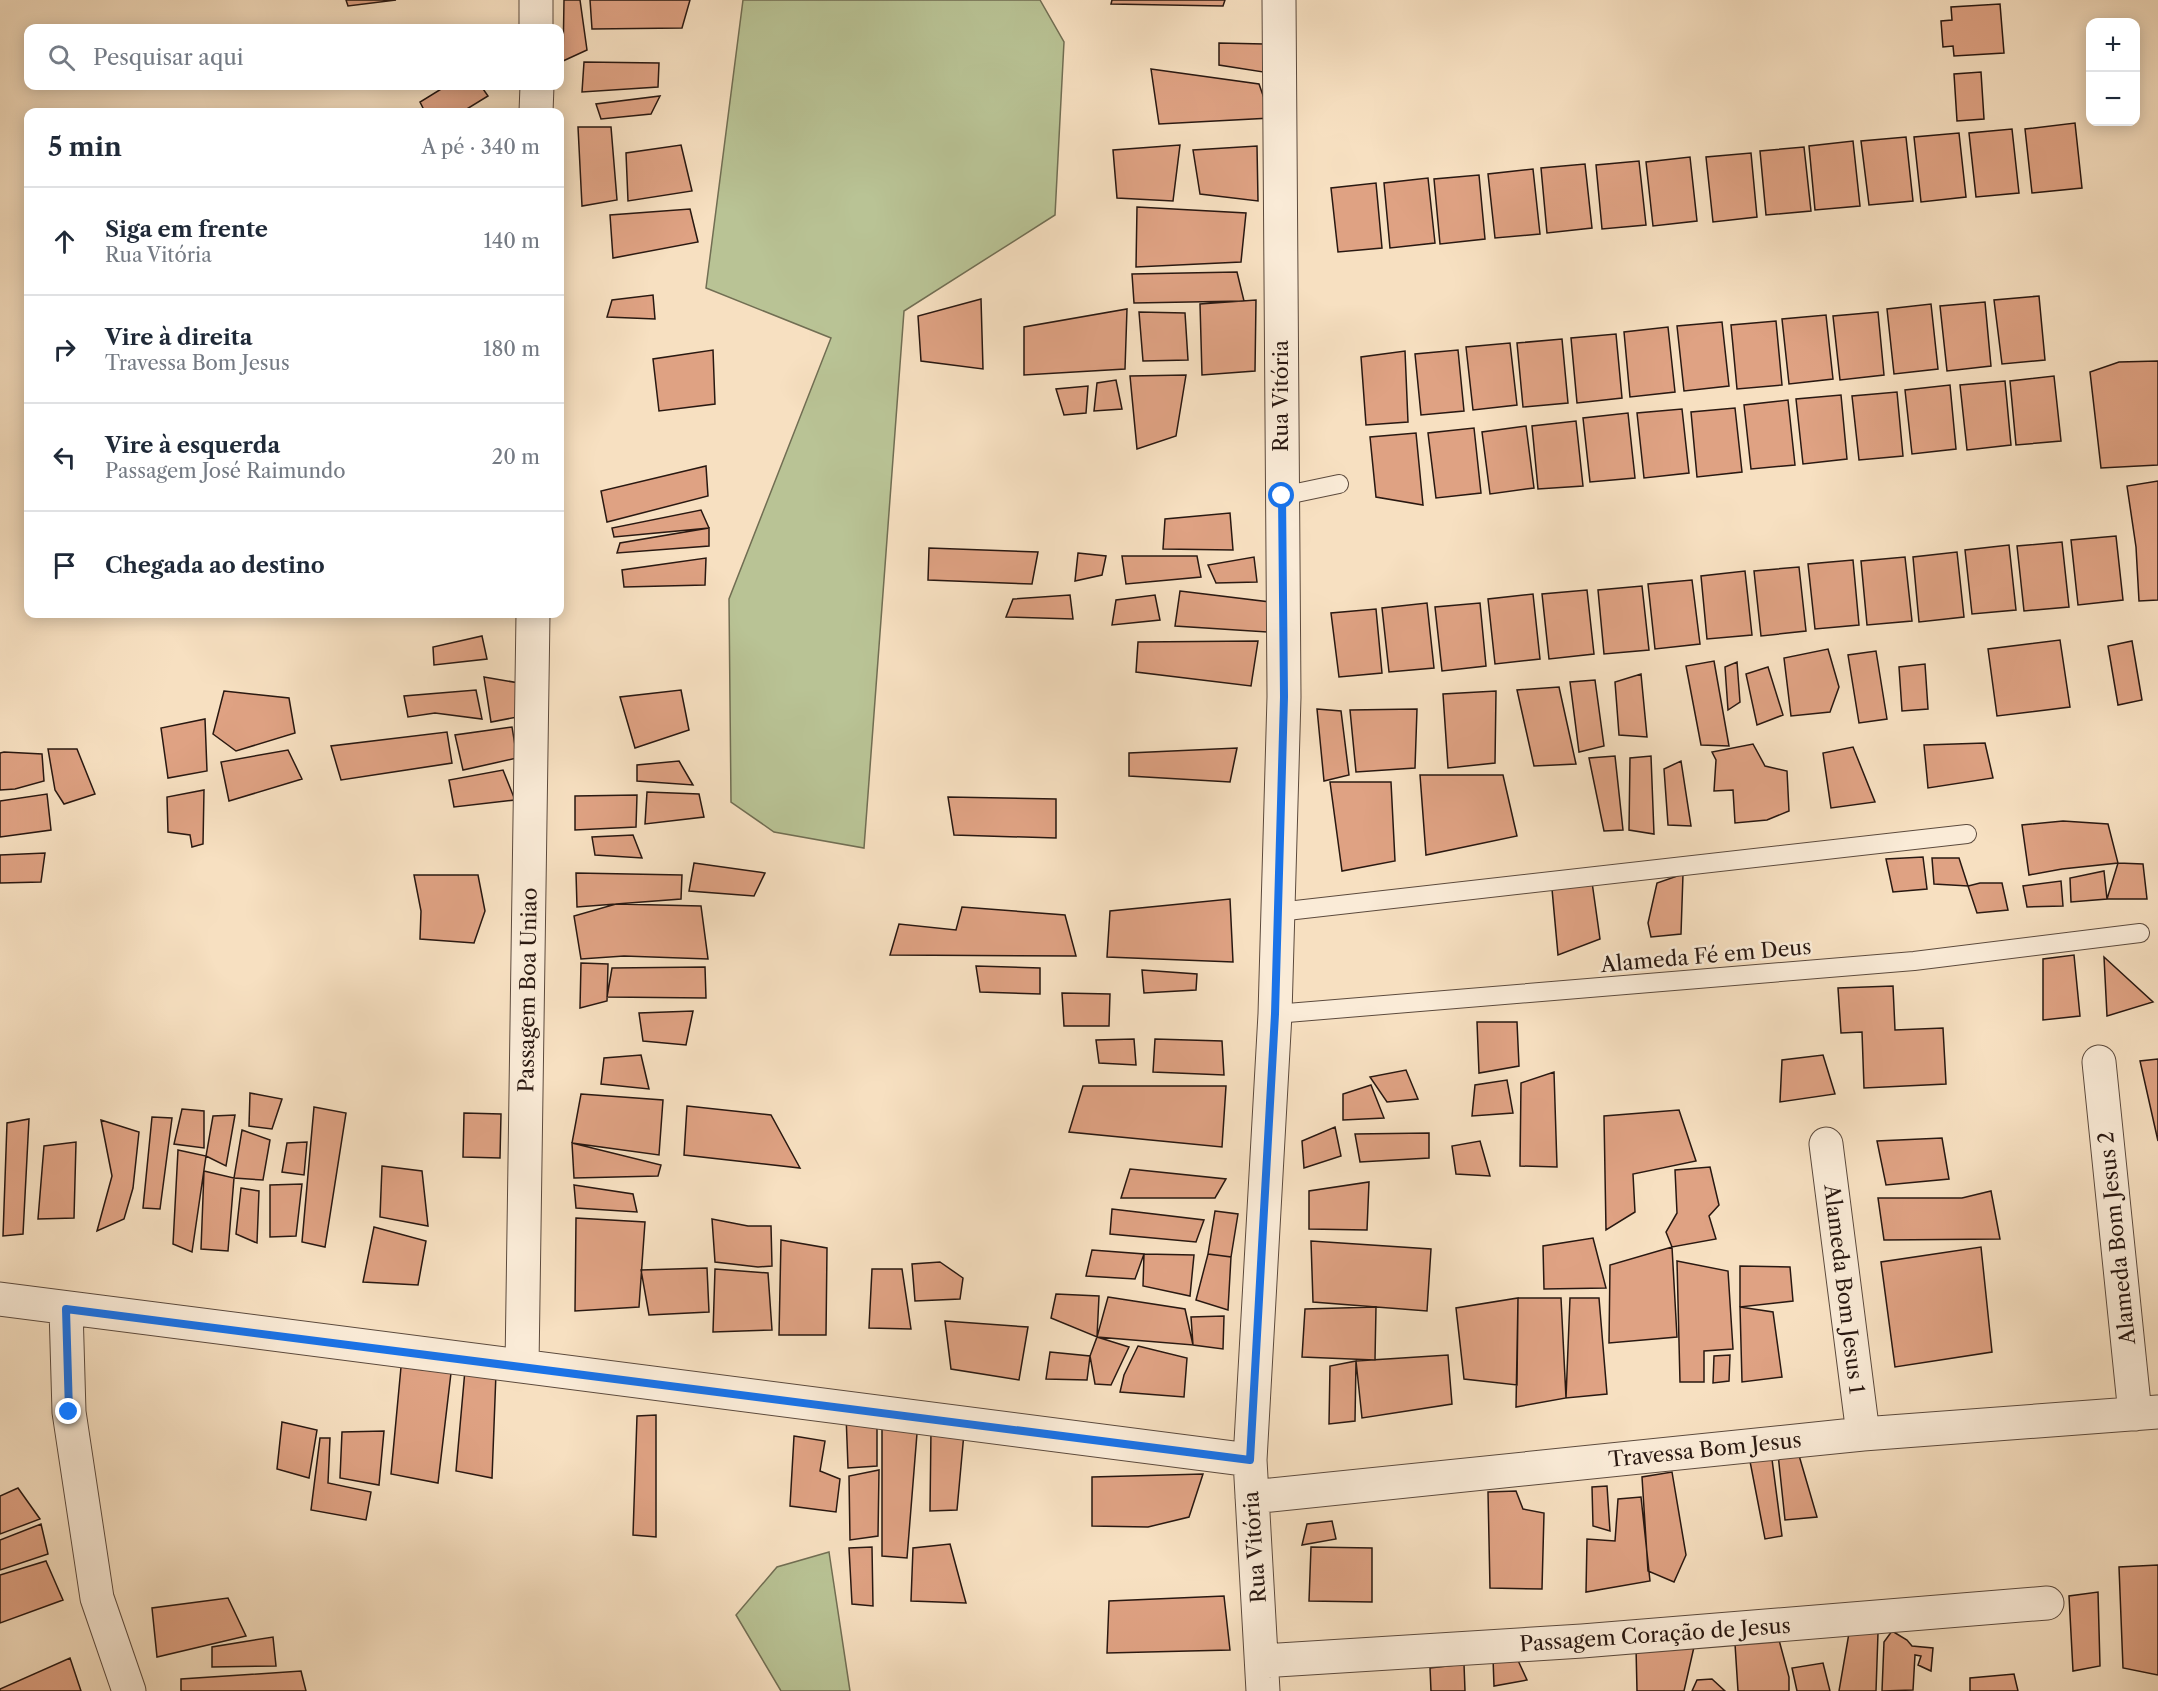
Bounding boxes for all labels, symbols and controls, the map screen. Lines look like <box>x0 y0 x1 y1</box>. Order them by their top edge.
map controls <box>2086 18 2140 126</box>
button: + <box>2086 18 2140 72</box>
search box <box>24 24 564 90</box>
icon: search <box>45 41 78 74</box>
text: Pesquisar aqui <box>93 44 243 71</box>
button: − <box>2086 72 2140 126</box>
text: 5 min <box>48 131 122 163</box>
text: A pé · 340 m <box>422 135 540 159</box>
text: Siga em frente <box>105 216 268 243</box>
icon: ahead <box>48 225 81 258</box>
text: 140 m <box>483 229 540 253</box>
text: Rua Vitória <box>105 243 212 267</box>
text: Vire à direita <box>105 324 252 351</box>
icon: right <box>48 333 81 366</box>
text: 180 m <box>483 337 540 361</box>
street label: Rua Vitória <box>1268 339 1293 452</box>
text: Travessa Bom Jesus <box>105 351 290 375</box>
text: Vire à esquerda <box>105 432 280 459</box>
icon: left <box>48 441 81 474</box>
text: 20 m <box>492 445 540 469</box>
text: Passagem José Raimundo <box>105 459 346 483</box>
route start <box>1268 482 1294 508</box>
icon: arrive <box>48 549 81 582</box>
text: Chegada ao destino <box>105 552 325 579</box>
street label: Passagem Boa Uniao <box>513 887 542 1093</box>
street label: Alameda Fé em Deus <box>1599 934 1812 977</box>
street label: Alameda Bom Jesus 2 <box>2093 1130 2140 1347</box>
street label: Alameda Bom Jesus 1 <box>1819 1182 1870 1395</box>
route end <box>55 1398 81 1424</box>
street label: Travessa Bom Jesus <box>1607 1427 1803 1472</box>
street label: Rua Vitória <box>1238 1489 1271 1604</box>
street label: Passagem Coração de Jesus <box>1518 1613 1791 1656</box>

